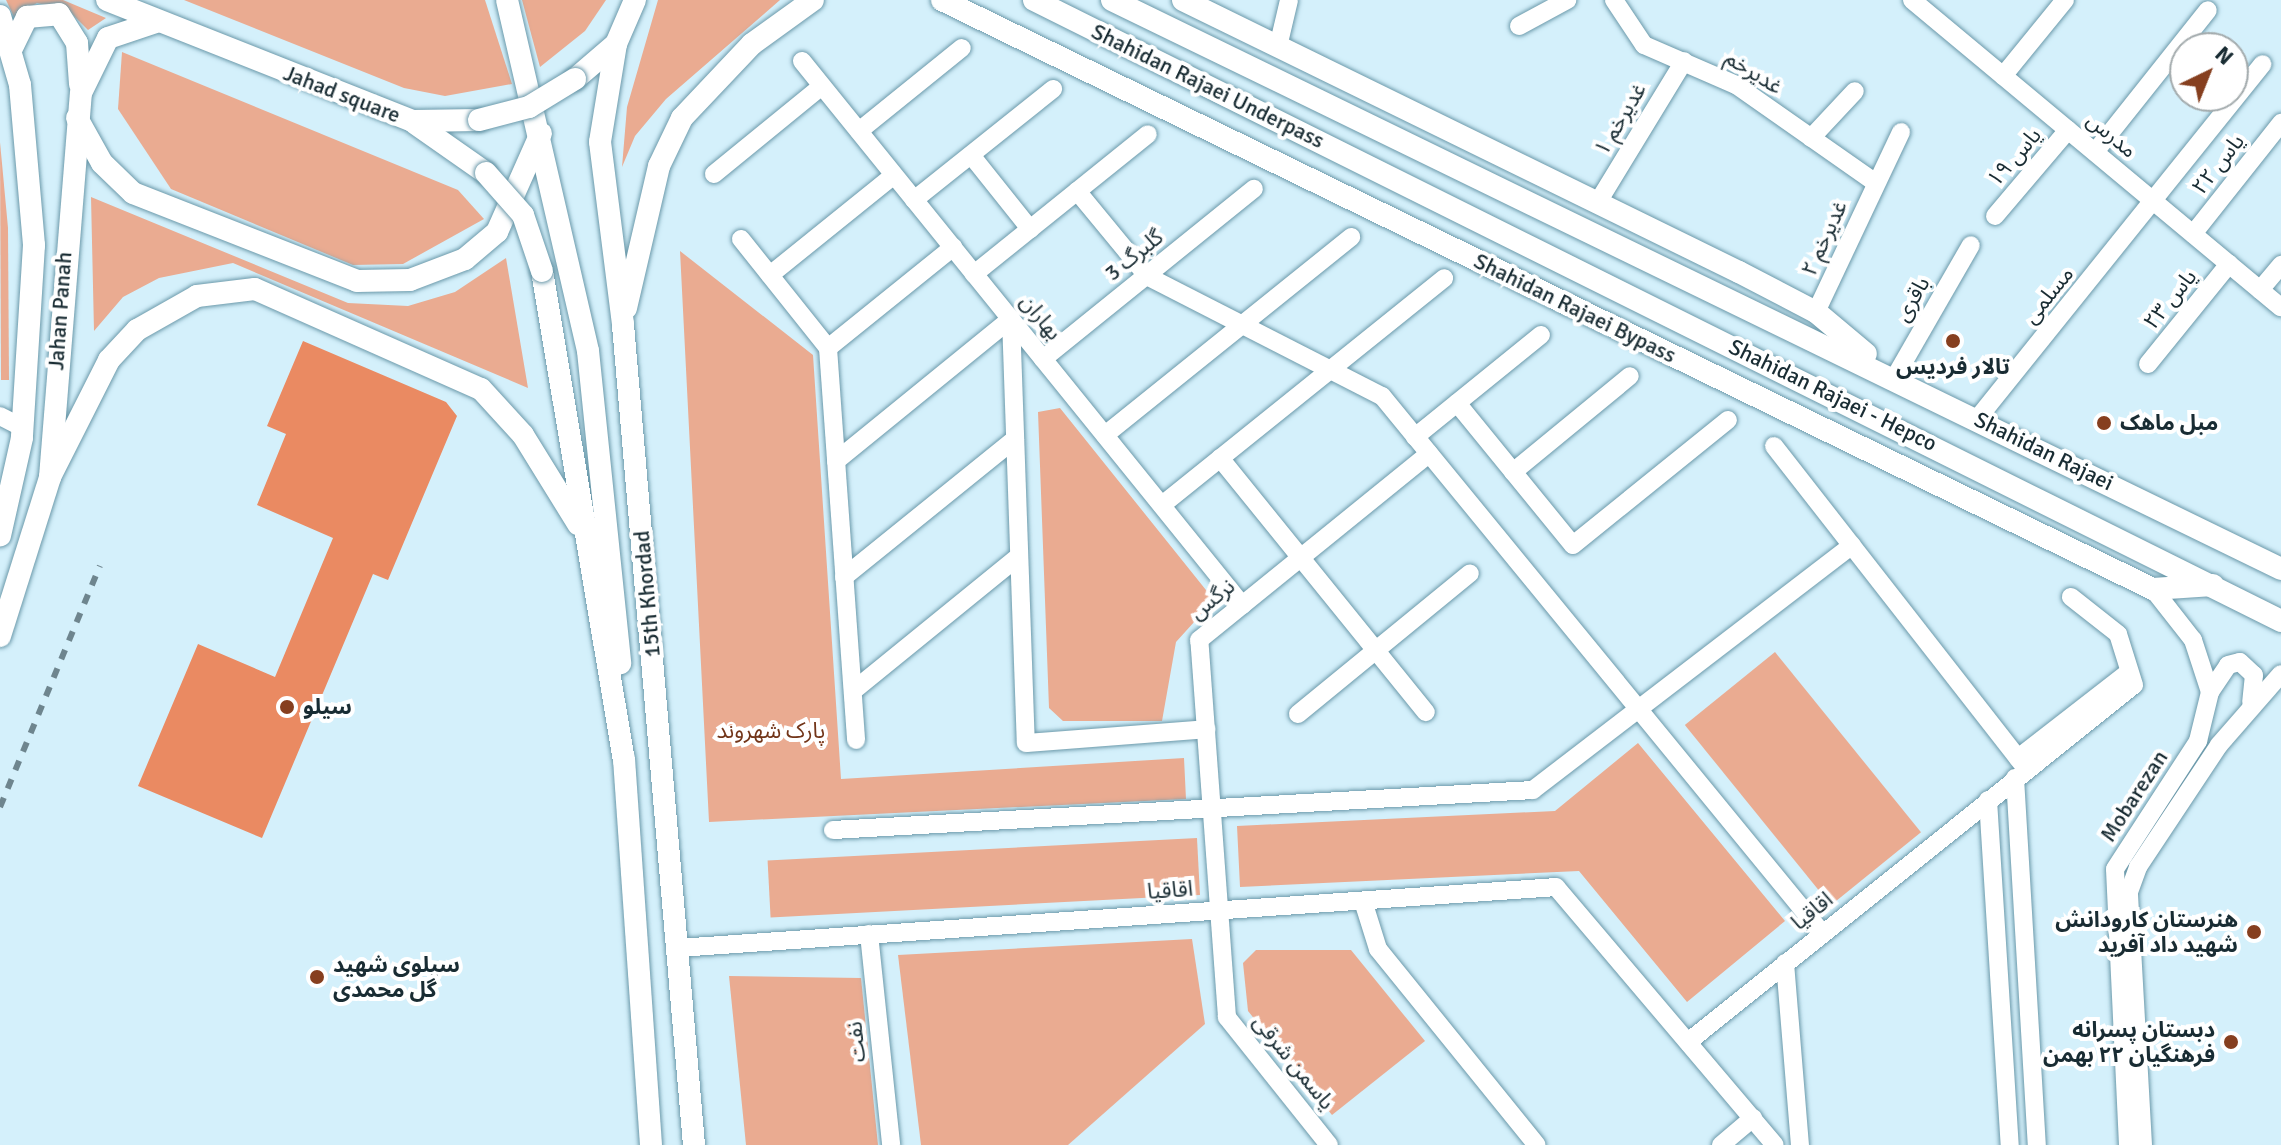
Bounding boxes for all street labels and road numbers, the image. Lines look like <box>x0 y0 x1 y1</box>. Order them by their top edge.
street label: Shahidan Rajaei Underpass <box>1087 18 1329 154</box>
street label: غدیرخم <box>1721 44 1787 100</box>
street label: Jahad square <box>280 60 404 128</box>
street label: غدیرخم ۱ <box>1588 78 1652 160</box>
street label: مدرس <box>2082 106 2142 164</box>
street label: یاس ۱۹ <box>1981 122 2047 192</box>
street label: یاس ۲۲ <box>2186 128 2250 200</box>
street label: غدیرخم ۲ <box>1795 196 1853 280</box>
street label: گلبرگ 3 <box>1100 224 1168 286</box>
street label: Shahidan Rajaei Bypass <box>1470 248 1680 368</box>
street label: Jahan Panah <box>43 251 77 371</box>
street label: مسلمی <box>2017 261 2079 329</box>
street label: یاس ۲۳ <box>2138 264 2202 334</box>
street label: باقری <box>1889 272 1935 326</box>
street label: بهاران <box>1015 289 1067 345</box>
street label: Shahidan Rajaei - Hepco <box>1725 333 1941 457</box>
street label: Shahidan Rajaei <box>1970 406 2118 496</box>
street label: 15th Khordad <box>628 530 666 658</box>
street label: نرگس <box>1184 573 1240 625</box>
street label: Mobarezan <box>2095 745 2173 847</box>
street label: اقاقیا <box>1146 875 1194 905</box>
street label: اقاقیا <box>1786 886 1838 936</box>
street label: یاسمن شرقی <box>1248 1009 1340 1115</box>
street label: نفت <box>841 1020 871 1064</box>

